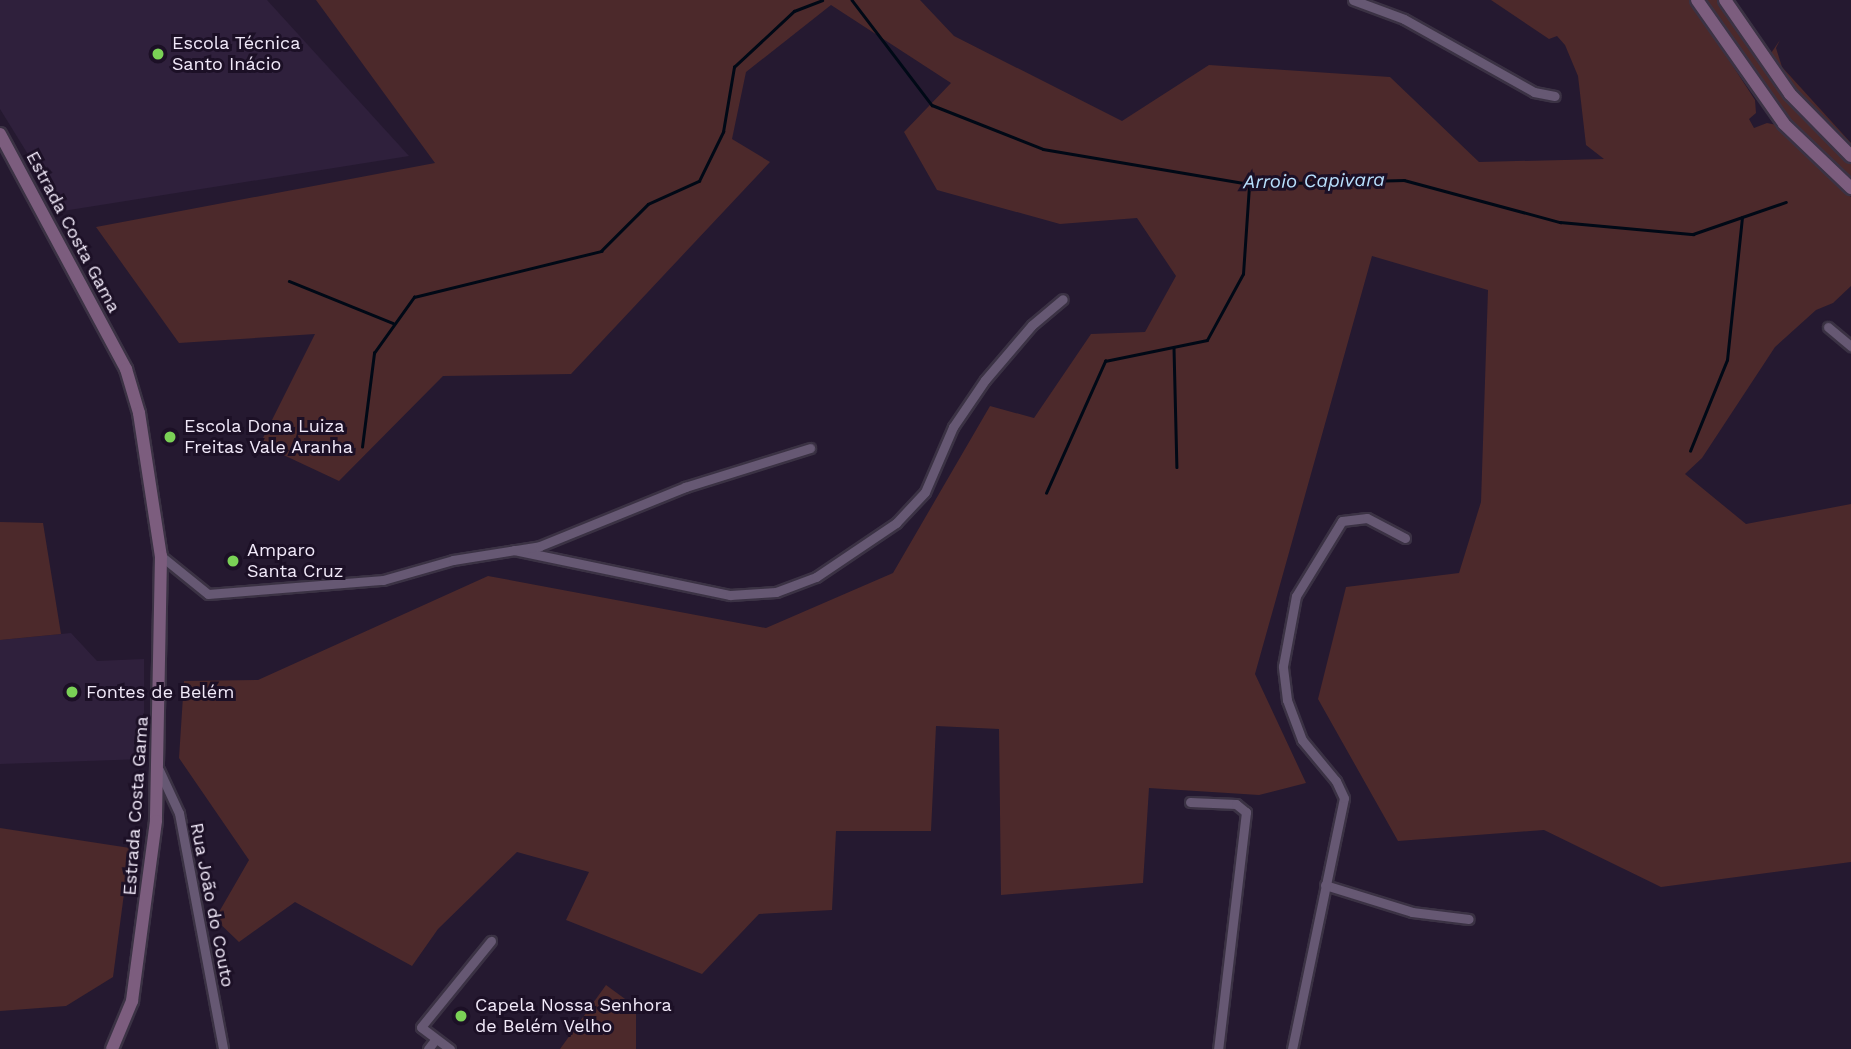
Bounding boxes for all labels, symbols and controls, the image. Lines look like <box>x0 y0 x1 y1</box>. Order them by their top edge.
place label: Escola Técnica Santo Inácio <box>172 33 301 76</box>
marker: Escola Técnica Santo Inácio <box>150 46 166 62</box>
street label: Estrada Costa Gama <box>21 147 125 317</box>
water label: Arroio Capivara <box>1243 168 1385 194</box>
place label: Escola Dona Luiza Freitas Vale Aranha <box>184 416 354 458</box>
marker: Escola Dona Luiza Freitas Vale Aranha <box>162 429 178 445</box>
place label: Amparo Santa Cruz <box>247 540 344 582</box>
marker: Amparo Santa Cruz <box>225 553 241 569</box>
place label: Fontes de Belém <box>86 681 234 703</box>
marker: Fontes de Belém <box>64 684 80 700</box>
street label: Estrada Costa Gama <box>119 715 153 897</box>
street label: Rua João do Couto <box>185 820 239 990</box>
place label: Capela Nossa Senhora de Belém Velho <box>475 995 672 1038</box>
marker: Capela Nossa Senhora de Belém Velho <box>453 1008 469 1024</box>

